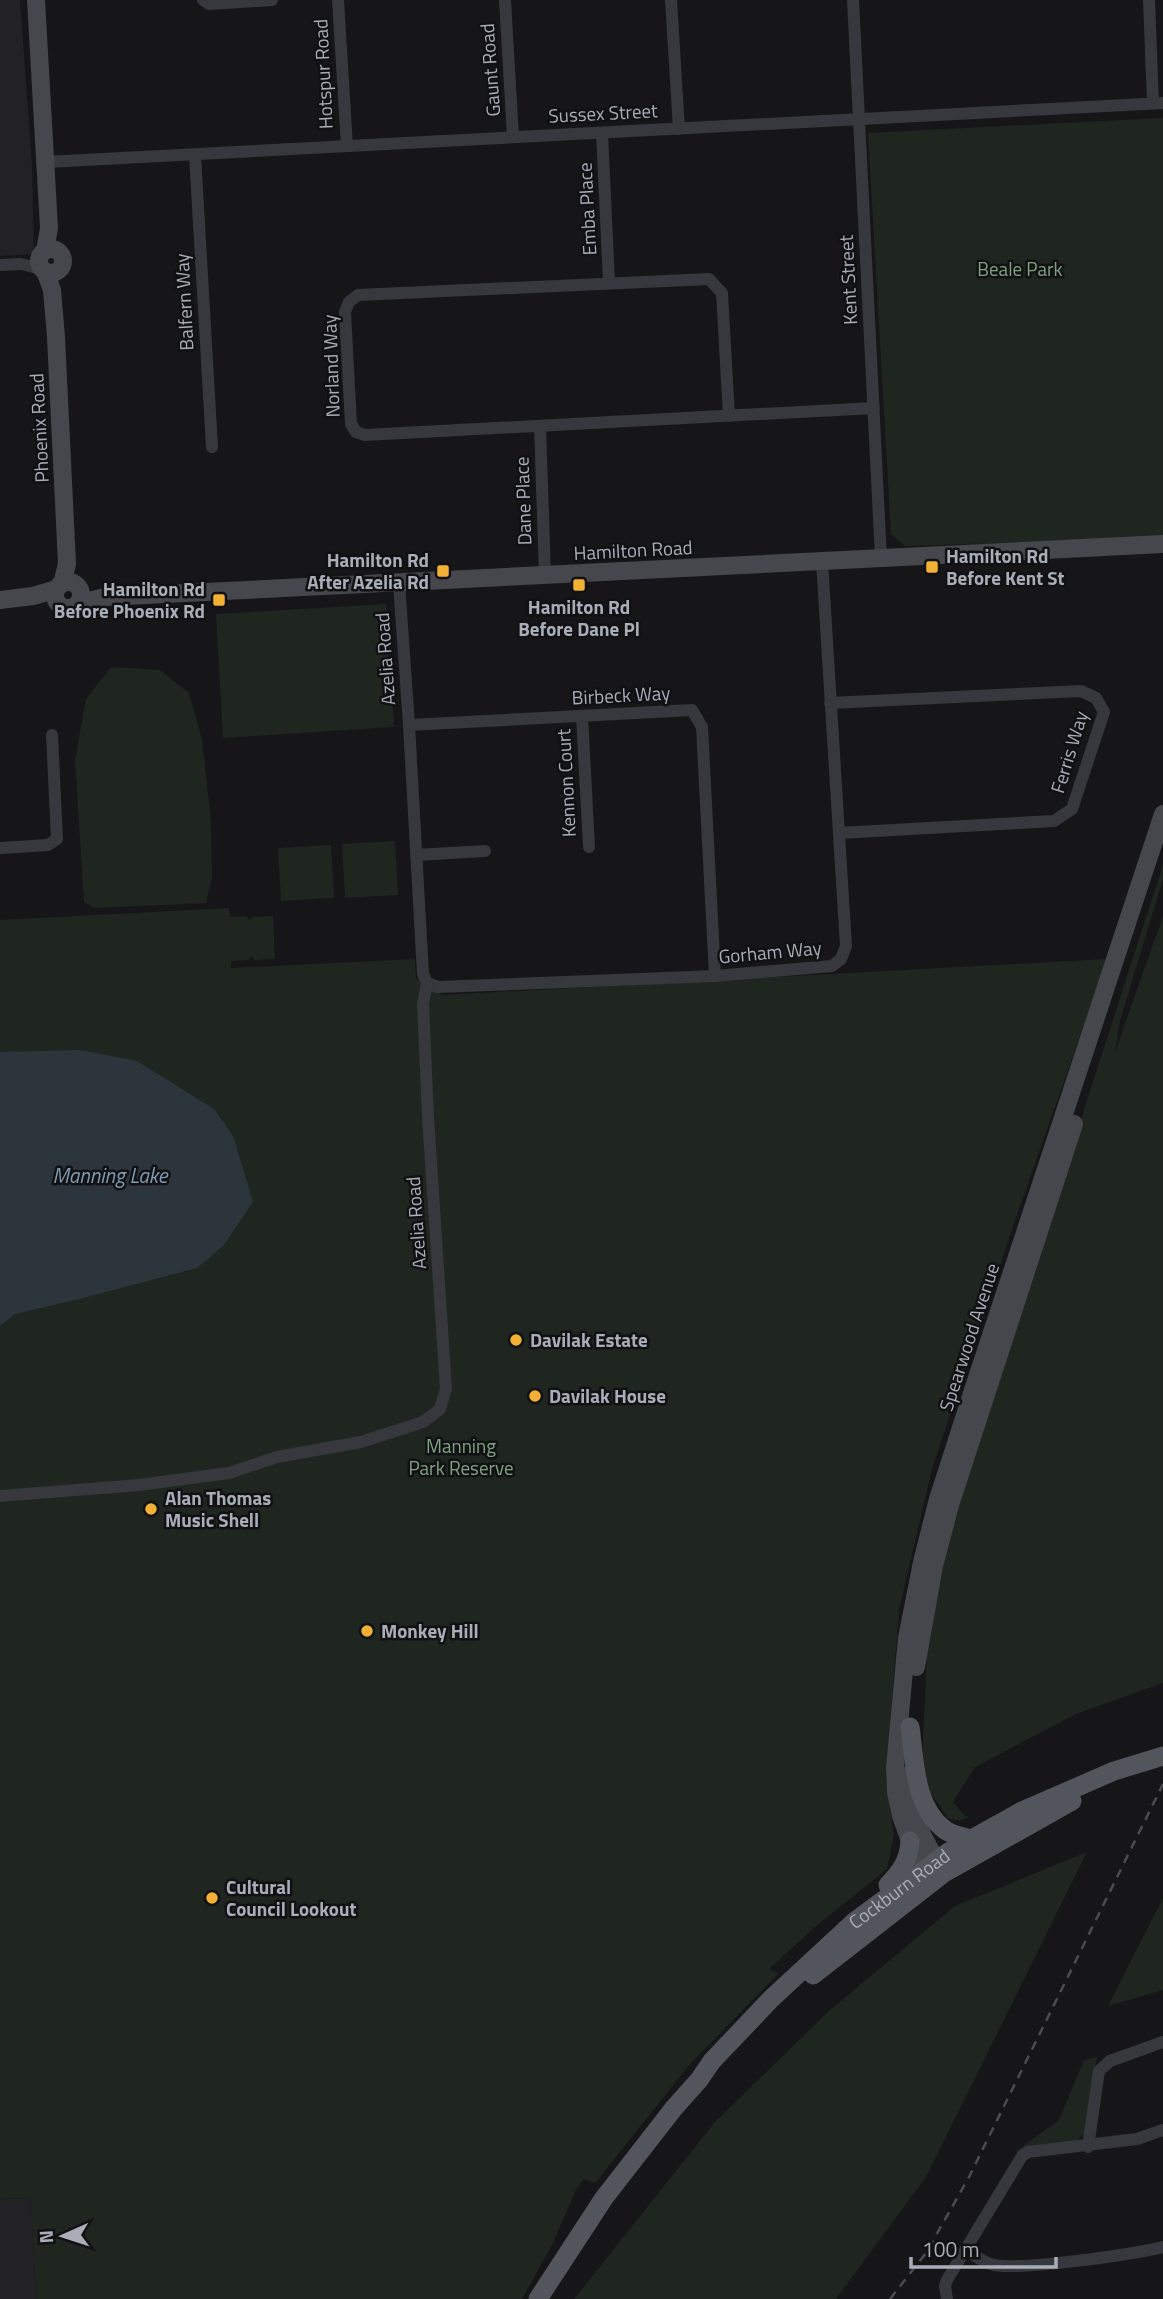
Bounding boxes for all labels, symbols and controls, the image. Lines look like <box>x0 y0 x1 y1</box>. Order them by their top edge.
street label: Hotspur Road <box>305 18 340 130</box>
street label: Gaunt Road <box>472 22 507 118</box>
street label: Sussex Street <box>548 95 659 130</box>
street label: Emba Place <box>570 162 603 256</box>
street label: Kent Street <box>831 234 864 326</box>
street label: Balfern Way <box>166 253 201 351</box>
park label: Beale Park <box>977 254 1063 283</box>
street label: Norland Way <box>314 314 347 418</box>
street label: Phoenix Road <box>21 373 56 483</box>
street label: Dane Place <box>506 456 539 546</box>
street label: Hamilton Road <box>573 532 693 567</box>
place label: Hamilton Rd Before Kent St <box>946 541 1064 592</box>
place label: Hamilton Rd After Azelia Rd <box>307 545 429 596</box>
marker: Hamilton Rd Before Kent St <box>924 559 940 575</box>
marker: Hamilton Rd After Azelia Rd <box>435 563 451 579</box>
place label: Hamilton Rd Before Phoenix Rd <box>54 574 205 625</box>
marker: Hamilton Rd Before Dane Pl <box>571 577 587 593</box>
marker: Hamilton Rd Before Phoenix Rd <box>211 592 227 608</box>
place label: Hamilton Rd Before Dane Pl <box>518 592 640 643</box>
street label: Azelia Road <box>367 612 402 706</box>
street label: Birbeck Way <box>571 677 671 712</box>
street label: Ferris Way <box>1042 707 1095 797</box>
street label: Kennon Court <box>548 728 583 838</box>
street label: Gorham Way <box>717 933 823 970</box>
water label: Manning Lake <box>52 1159 169 1191</box>
street label: Azelia Road <box>398 1176 433 1270</box>
street label: Spearwood Avenue <box>931 1259 1006 1415</box>
place label: Davilak Estate <box>530 1325 648 1354</box>
marker: Davilak Estate <box>508 1332 524 1348</box>
place label: Davilak House <box>549 1381 666 1410</box>
marker: Davilak House <box>527 1388 543 1404</box>
park label: Manning Park Reserve <box>408 1431 514 1482</box>
place label: Alan Thomas Music Shell <box>165 1483 271 1534</box>
marker: Alan Thomas Music Shell <box>143 1501 159 1517</box>
place label: Monkey Hill <box>381 1616 479 1645</box>
marker: Monkey Hill <box>359 1623 375 1639</box>
street label: Cockburn Road <box>842 1841 956 1936</box>
place label: Cultural Council Lookout <box>226 1872 356 1923</box>
marker: Cultural Council Lookout <box>204 1890 220 1906</box>
north arrow <box>28 2201 98 2271</box>
scale bar <box>911 2226 1056 2270</box>
text: N <box>31 2230 60 2244</box>
text: 100 m <box>922 2233 979 2265</box>

